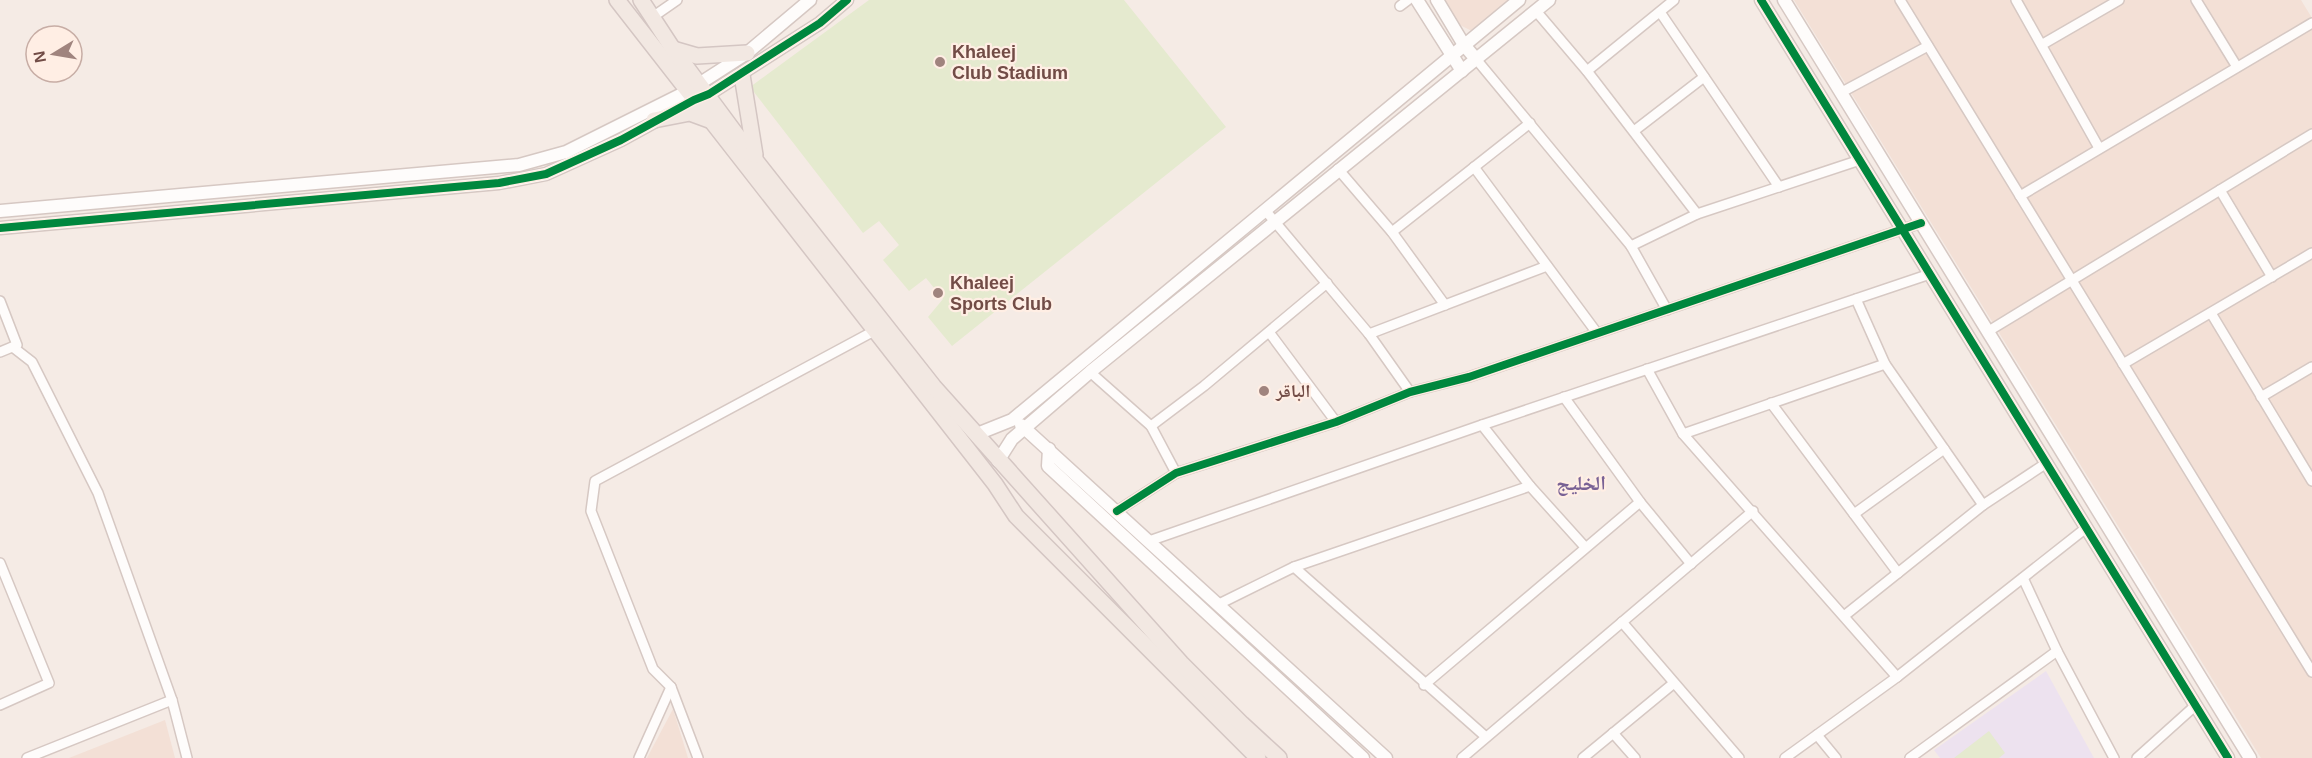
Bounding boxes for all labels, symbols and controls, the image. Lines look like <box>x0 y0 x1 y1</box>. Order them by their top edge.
north arrow <box>24 24 84 84</box>
place label: Khaleej Club Stadium <box>952 42 1068 83</box>
text: N <box>30 49 49 64</box>
marker: Khaleej Club Stadium <box>933 55 947 69</box>
place label: Khaleej Sports Club <box>950 273 1052 314</box>
marker: Khaleej Sports Club <box>931 286 945 300</box>
place label: الباقر <box>1275 381 1310 402</box>
marker: الباقر <box>1257 384 1271 398</box>
district label: الخليج <box>1556 472 1606 496</box>

